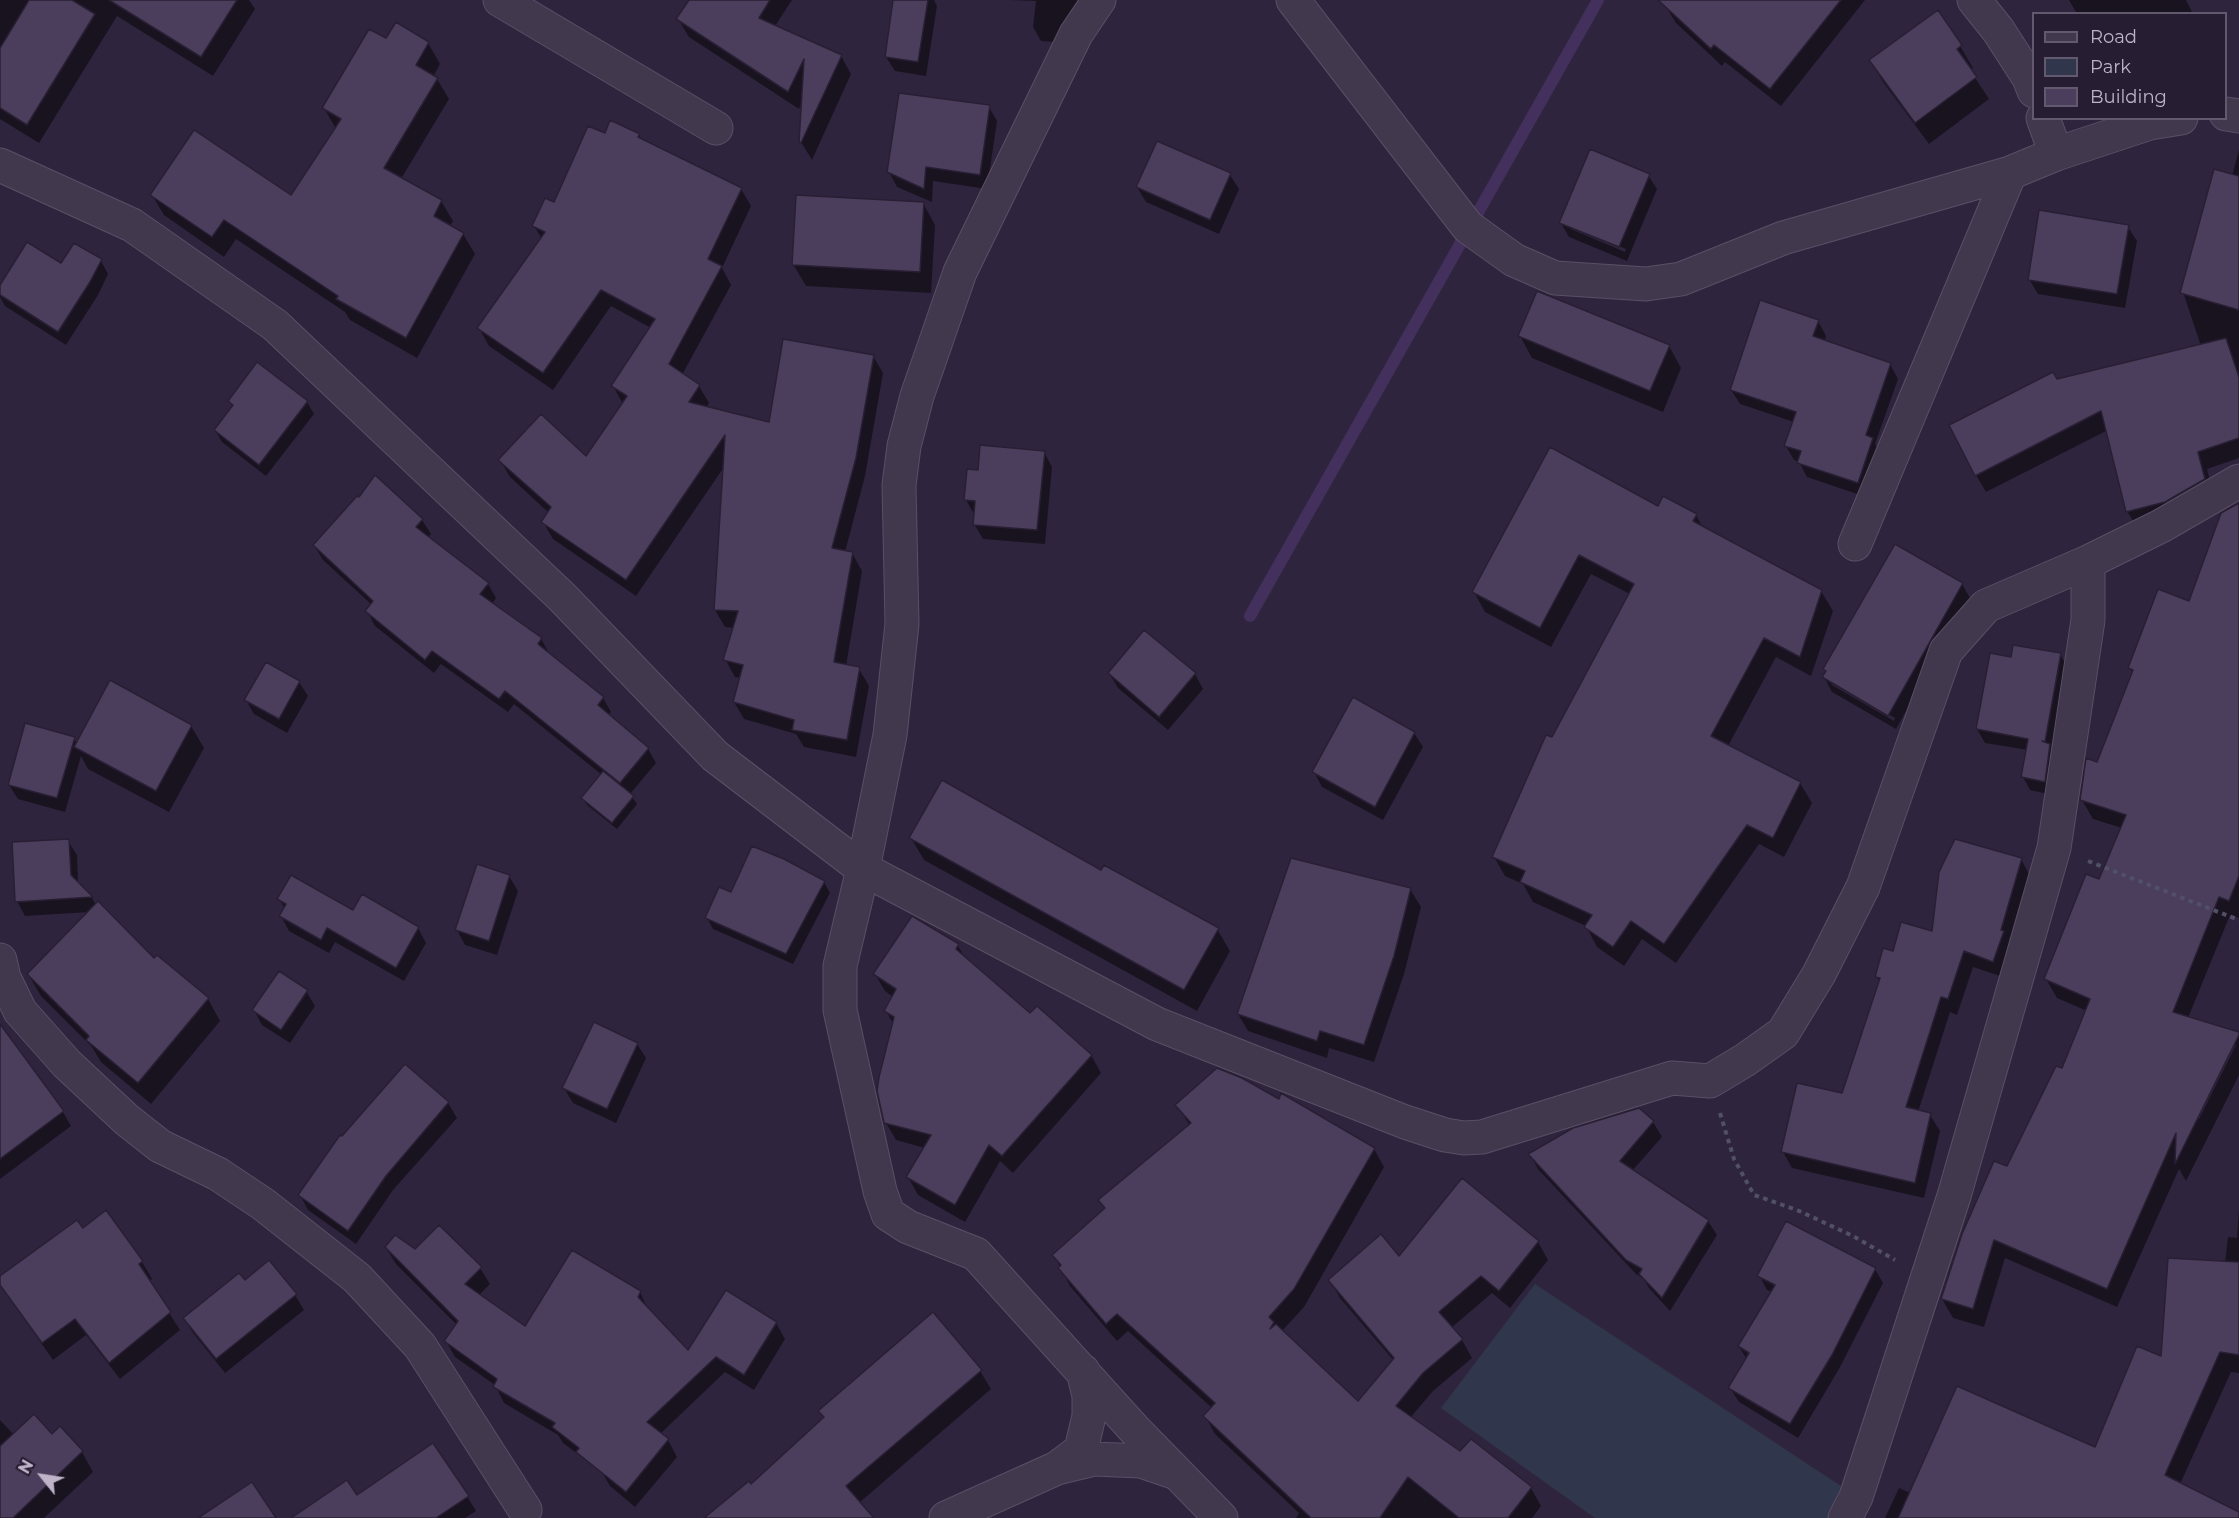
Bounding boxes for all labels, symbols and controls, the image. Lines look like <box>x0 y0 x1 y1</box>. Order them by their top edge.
legend <box>2032 12 2227 120</box>
text: Road <box>2090 26 2137 48</box>
text: Park <box>2090 56 2131 78</box>
text: Building <box>2090 86 2167 108</box>
north arrow <box>12 1446 72 1506</box>
text: N <box>15 1456 37 1477</box>

